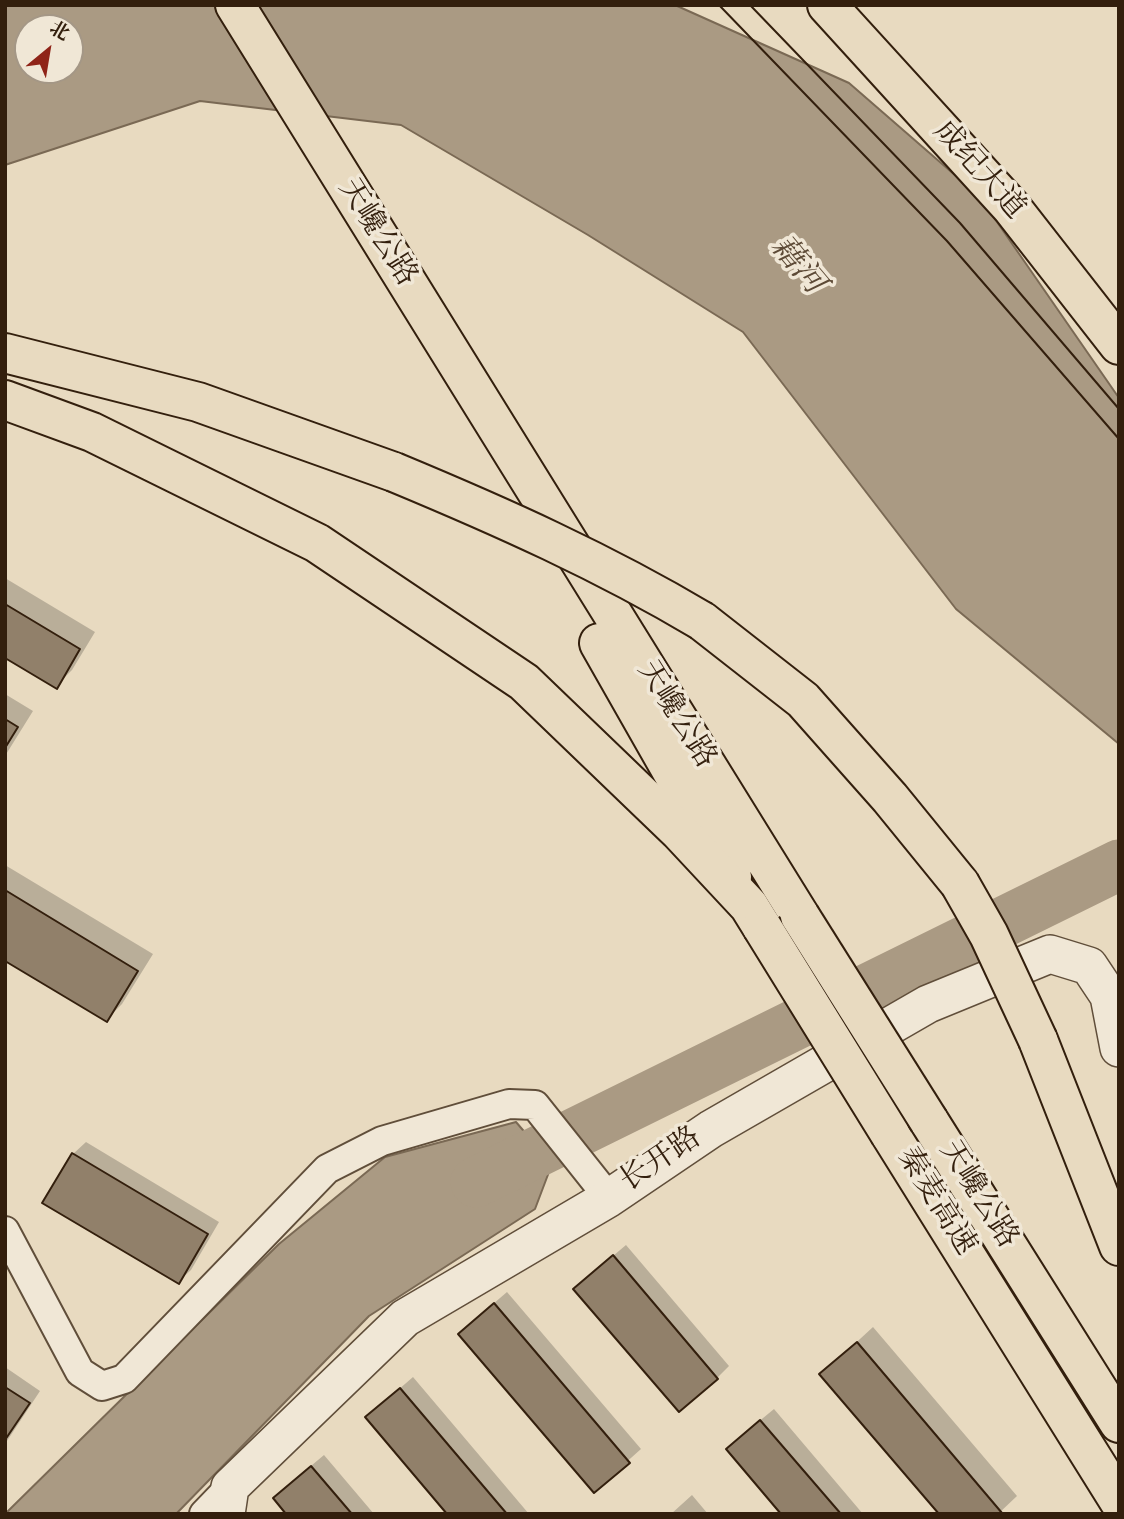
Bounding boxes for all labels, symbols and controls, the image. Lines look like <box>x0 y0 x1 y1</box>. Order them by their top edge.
north arrow <box>14 14 84 84</box>
text: 北 <box>44 16 74 49</box>
street label: 成纪大道 <box>923 115 1031 229</box>
street label: 天巉公路 <box>328 174 422 294</box>
water label: 藉河 <box>760 230 830 304</box>
street label: 天巉公路 <box>627 656 721 776</box>
street label: 长开路 <box>615 1122 709 1202</box>
street label: 天巉公路 <box>929 1136 1023 1256</box>
street label: 秦麦高速 <box>887 1143 981 1263</box>

